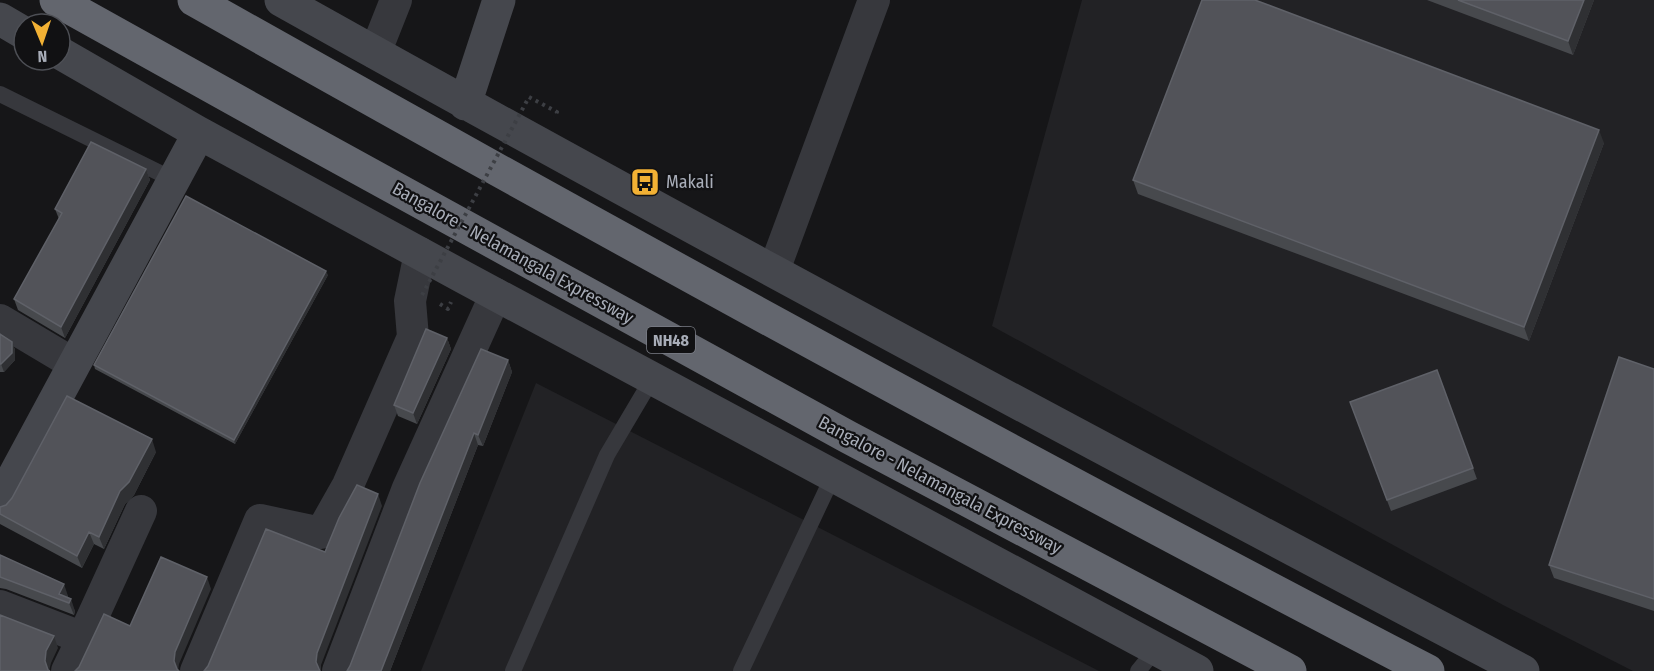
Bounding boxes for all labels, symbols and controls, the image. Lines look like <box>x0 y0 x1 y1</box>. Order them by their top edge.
north arrow <box>12 12 72 72</box>
text: N <box>37 47 48 66</box>
bus stop icon: Makali <box>629 166 661 198</box>
place label: Makali <box>666 171 714 193</box>
street label: Bangalore - Nelamangala Expressway <box>388 177 638 329</box>
road number: NH48 <box>647 327 695 353</box>
street label: Bangalore - Nelamangala Expressway <box>815 411 1065 559</box>

